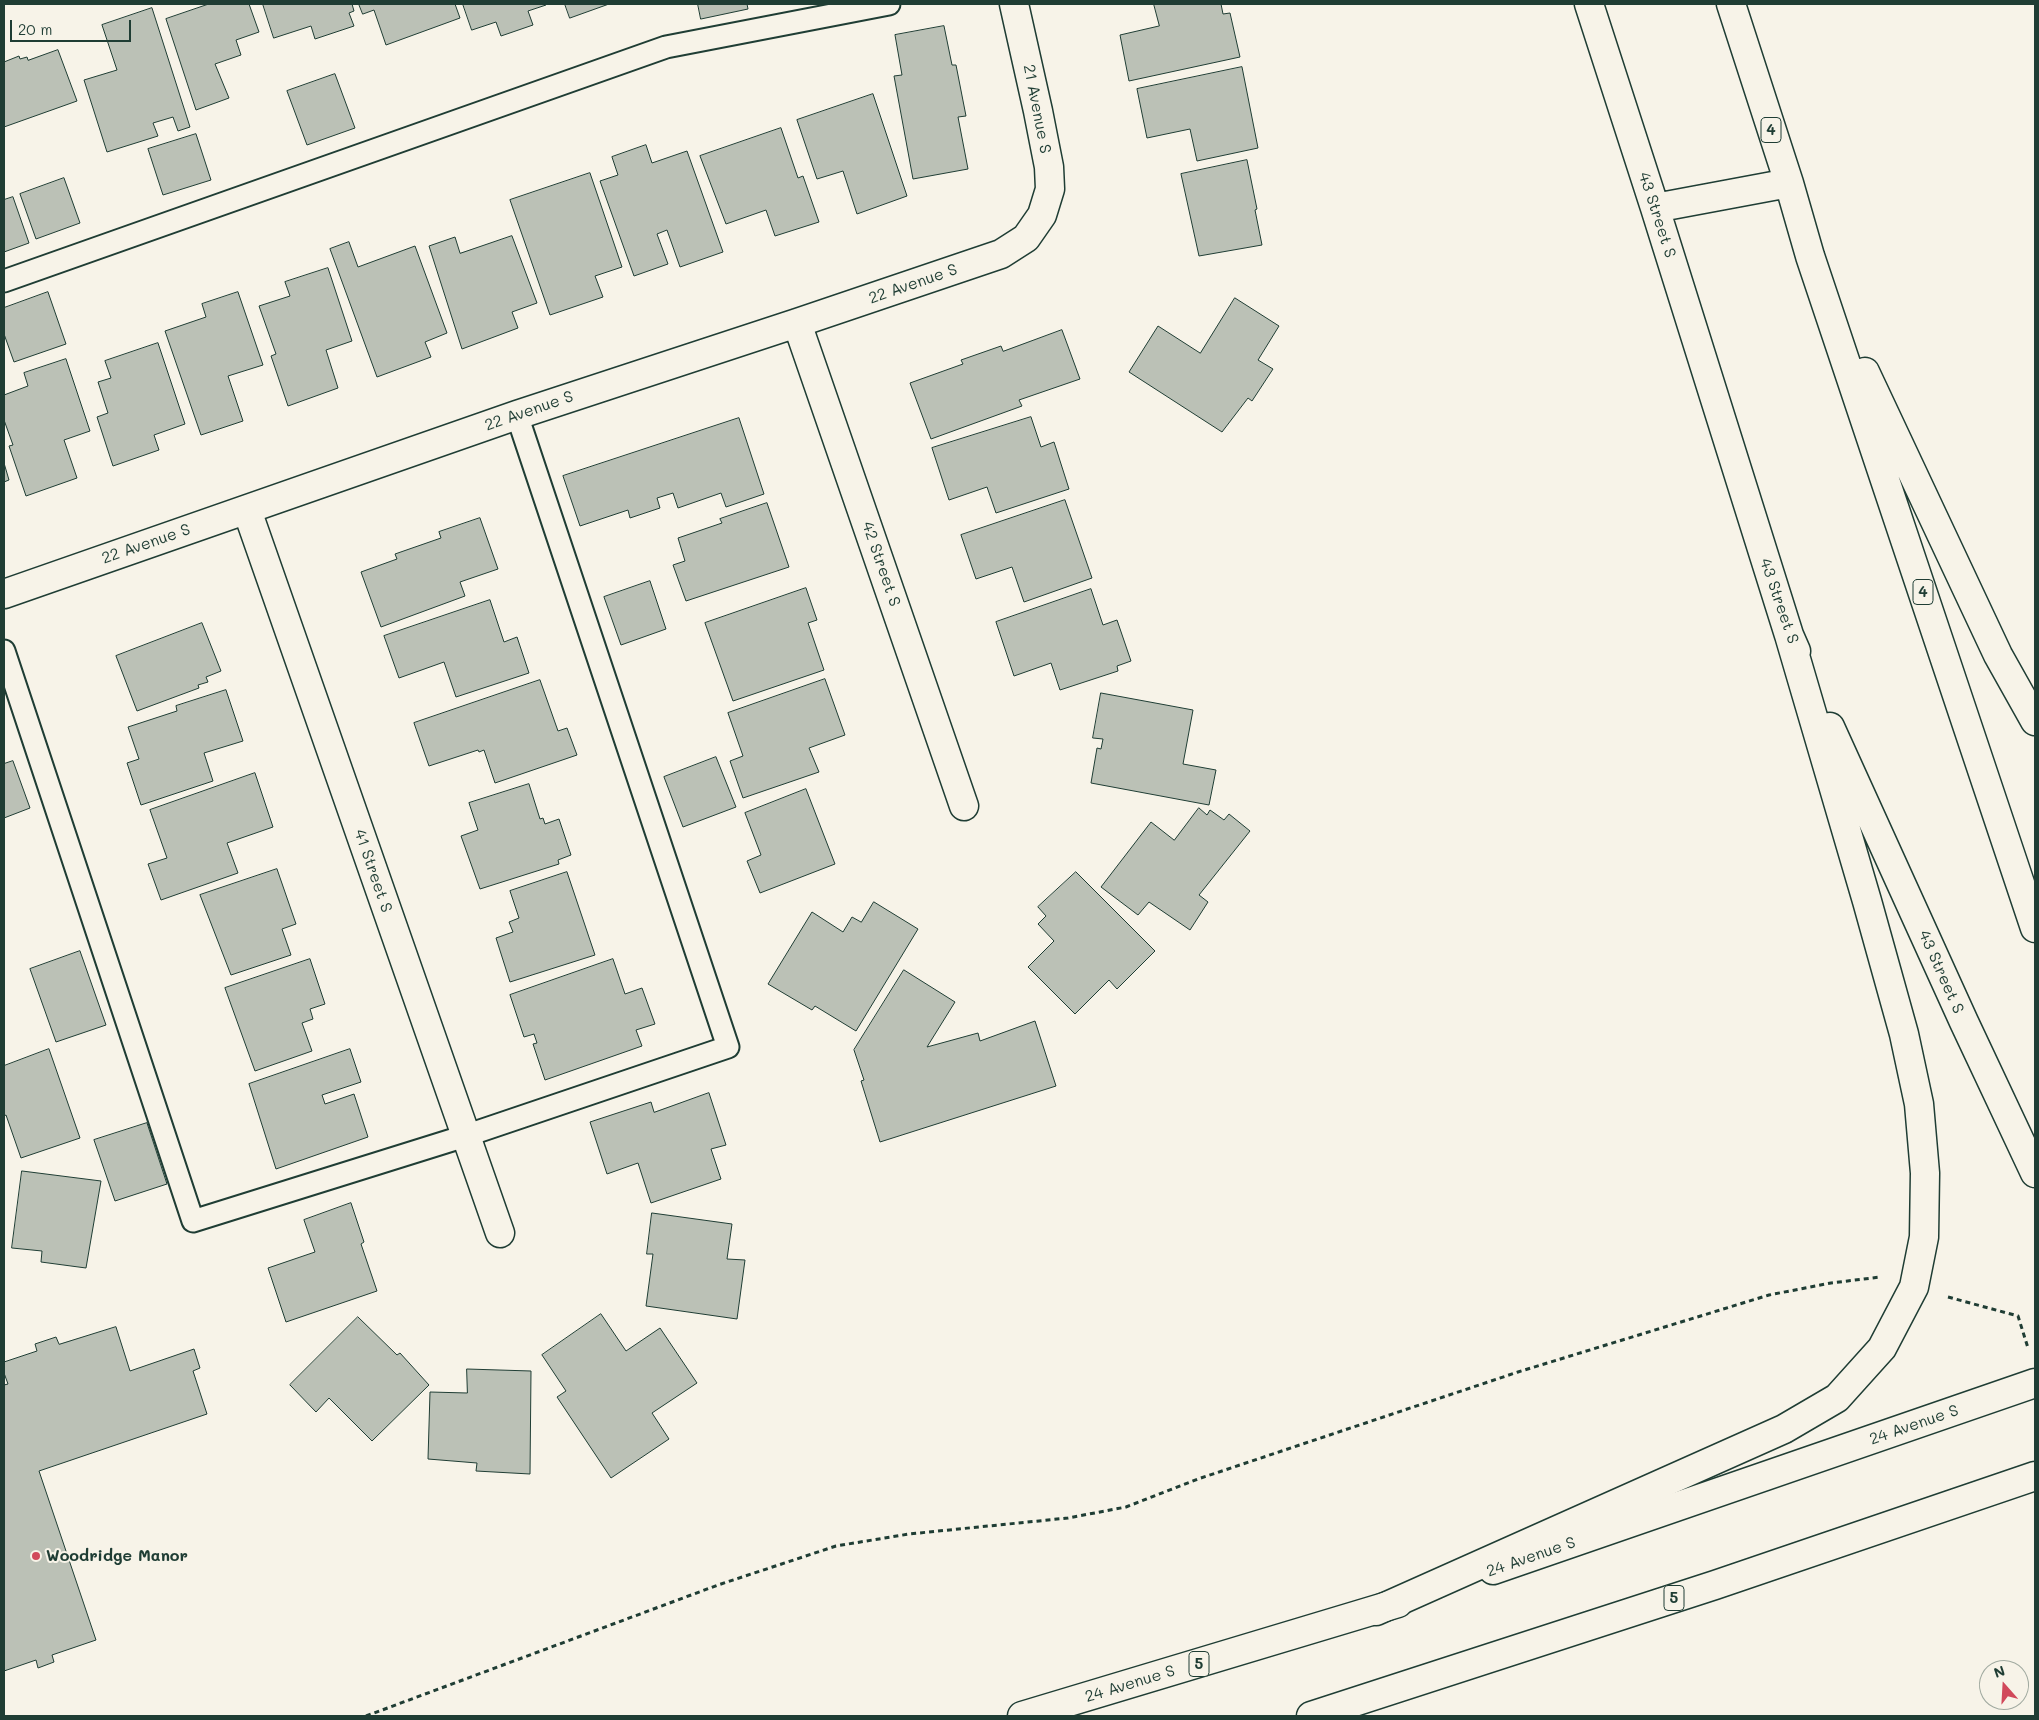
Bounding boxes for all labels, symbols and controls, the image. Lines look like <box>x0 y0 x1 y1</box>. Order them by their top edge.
scale bar <box>12 10 134 42</box>
text: 20 m <box>18 19 52 39</box>
street label: 21 Avenue S <box>1019 63 1055 155</box>
road number: 4 <box>1761 118 1781 142</box>
street label: 43 Street S <box>1634 170 1680 260</box>
street label: 22 Avenue S <box>866 260 960 308</box>
street label: 22 Avenue S <box>482 387 576 435</box>
street label: 42 Street S <box>858 519 904 609</box>
street label: 22 Avenue S <box>99 520 193 568</box>
street label: 43 Street S <box>1755 556 1803 646</box>
road number: 4 <box>1913 580 1933 604</box>
street label: 41 Street S <box>350 827 396 915</box>
street label: 43 Street S <box>1914 927 1968 1017</box>
street label: 24 Avenue S <box>1867 1401 1961 1449</box>
street label: 24 Avenue S <box>1484 1533 1578 1581</box>
place label: Woodridge Manor <box>46 1546 188 1566</box>
marker: Woodridge Manor <box>30 1550 42 1562</box>
road number: 5 <box>1664 1586 1684 1610</box>
road number: 5 <box>1189 1652 1209 1676</box>
north arrow <box>1979 1660 2029 1710</box>
street label: 24 Avenue S <box>1083 1661 1177 1707</box>
text: N <box>1991 1661 2007 1682</box>

